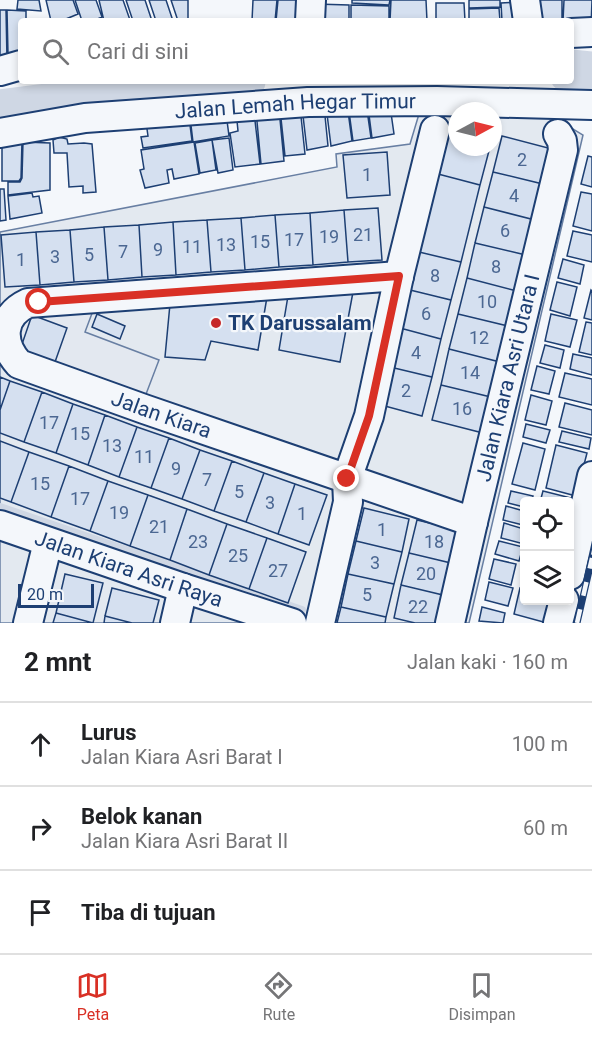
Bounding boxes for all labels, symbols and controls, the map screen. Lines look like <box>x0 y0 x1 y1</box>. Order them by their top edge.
search box <box>18 18 574 84</box>
icon: search <box>39 35 72 68</box>
text: Cari di sini <box>87 39 189 64</box>
street label: Jalan Lemah Hegar Timur <box>174 89 416 124</box>
north arrow <box>448 102 502 156</box>
house number: 2 <box>517 149 527 170</box>
house number: 1 <box>362 164 372 185</box>
house number: 4 <box>509 185 519 206</box>
house number: 6 <box>500 220 510 241</box>
house number: 21 <box>353 224 373 245</box>
house number: 19 <box>319 226 339 247</box>
house number: 17 <box>284 229 304 250</box>
house number: 15 <box>250 231 270 252</box>
house number: 13 <box>216 234 236 255</box>
house number: 11 <box>182 236 202 257</box>
house number: 9 <box>153 239 163 260</box>
house number: 7 <box>118 241 128 262</box>
house number: 5 <box>84 244 94 265</box>
house number: 3 <box>50 246 60 267</box>
house number: 1 <box>16 249 26 270</box>
house number: 8 <box>491 256 501 277</box>
house number: 8 <box>430 265 440 286</box>
street label: Jalan Kiara Asri Utara I <box>471 272 545 484</box>
route start <box>25 288 51 314</box>
house number: 10 <box>477 291 497 312</box>
house number: 6 <box>421 303 431 324</box>
place label: TK Darussalam <box>228 311 372 335</box>
marker: TK Darussalam <box>209 316 223 330</box>
house number: 12 <box>469 327 489 348</box>
house number: 4 <box>411 342 421 363</box>
house number: 14 <box>460 362 480 383</box>
house number: 2 <box>401 380 411 401</box>
street label: Jalan Kiara <box>108 386 215 443</box>
house number: 16 <box>452 398 472 419</box>
house number: 17 <box>39 412 59 433</box>
house number: 15 <box>70 423 90 444</box>
house number: 13 <box>102 435 122 456</box>
house number: 11 <box>134 446 154 467</box>
house number: 9 <box>171 458 181 479</box>
route end <box>333 465 359 491</box>
house number: 7 <box>202 469 212 490</box>
house number: 15 <box>30 473 50 494</box>
house number: 5 <box>234 481 244 502</box>
house number: 17 <box>70 488 90 509</box>
house number: 3 <box>265 492 275 513</box>
map controls <box>520 497 574 605</box>
button: locate <box>520 497 574 551</box>
house number: 19 <box>109 502 129 523</box>
house number: 1 <box>297 503 307 524</box>
house number: 21 <box>149 516 169 537</box>
house number: 1 <box>377 519 387 540</box>
street label: Jalan Kiara Asri Raya <box>32 526 226 612</box>
house number: 23 <box>188 531 208 552</box>
house number: 18 <box>424 531 444 552</box>
house number: 25 <box>228 545 248 566</box>
button: layers <box>520 551 574 605</box>
house number: 3 <box>370 552 380 573</box>
house number: 27 <box>268 560 288 581</box>
house number: 20 <box>416 563 436 584</box>
scale bar <box>18 581 94 608</box>
house number: 5 <box>362 584 372 605</box>
text: 20 m <box>27 585 63 604</box>
house number: 22 <box>408 596 428 617</box>
text: 2 mnt <box>24 647 91 677</box>
text: Jalan kaki · 160 m <box>407 650 568 674</box>
text: Lurus <box>81 720 137 745</box>
icon: ahead <box>24 728 57 761</box>
text: 100 m <box>512 732 568 756</box>
text: Jalan Kiara Asri Barat I <box>81 745 283 769</box>
text: Belok kanan <box>81 804 202 829</box>
icon: right <box>24 812 57 845</box>
text: 60 m <box>523 816 568 840</box>
text: Jalan Kiara Asri Barat II <box>81 829 288 853</box>
icon: arrive <box>24 896 57 929</box>
text: Tiba di tujuan <box>81 900 216 925</box>
tab: Peta <box>76 969 109 1024</box>
tab: Rute <box>262 969 295 1024</box>
tab: Disimpan <box>448 969 516 1024</box>

